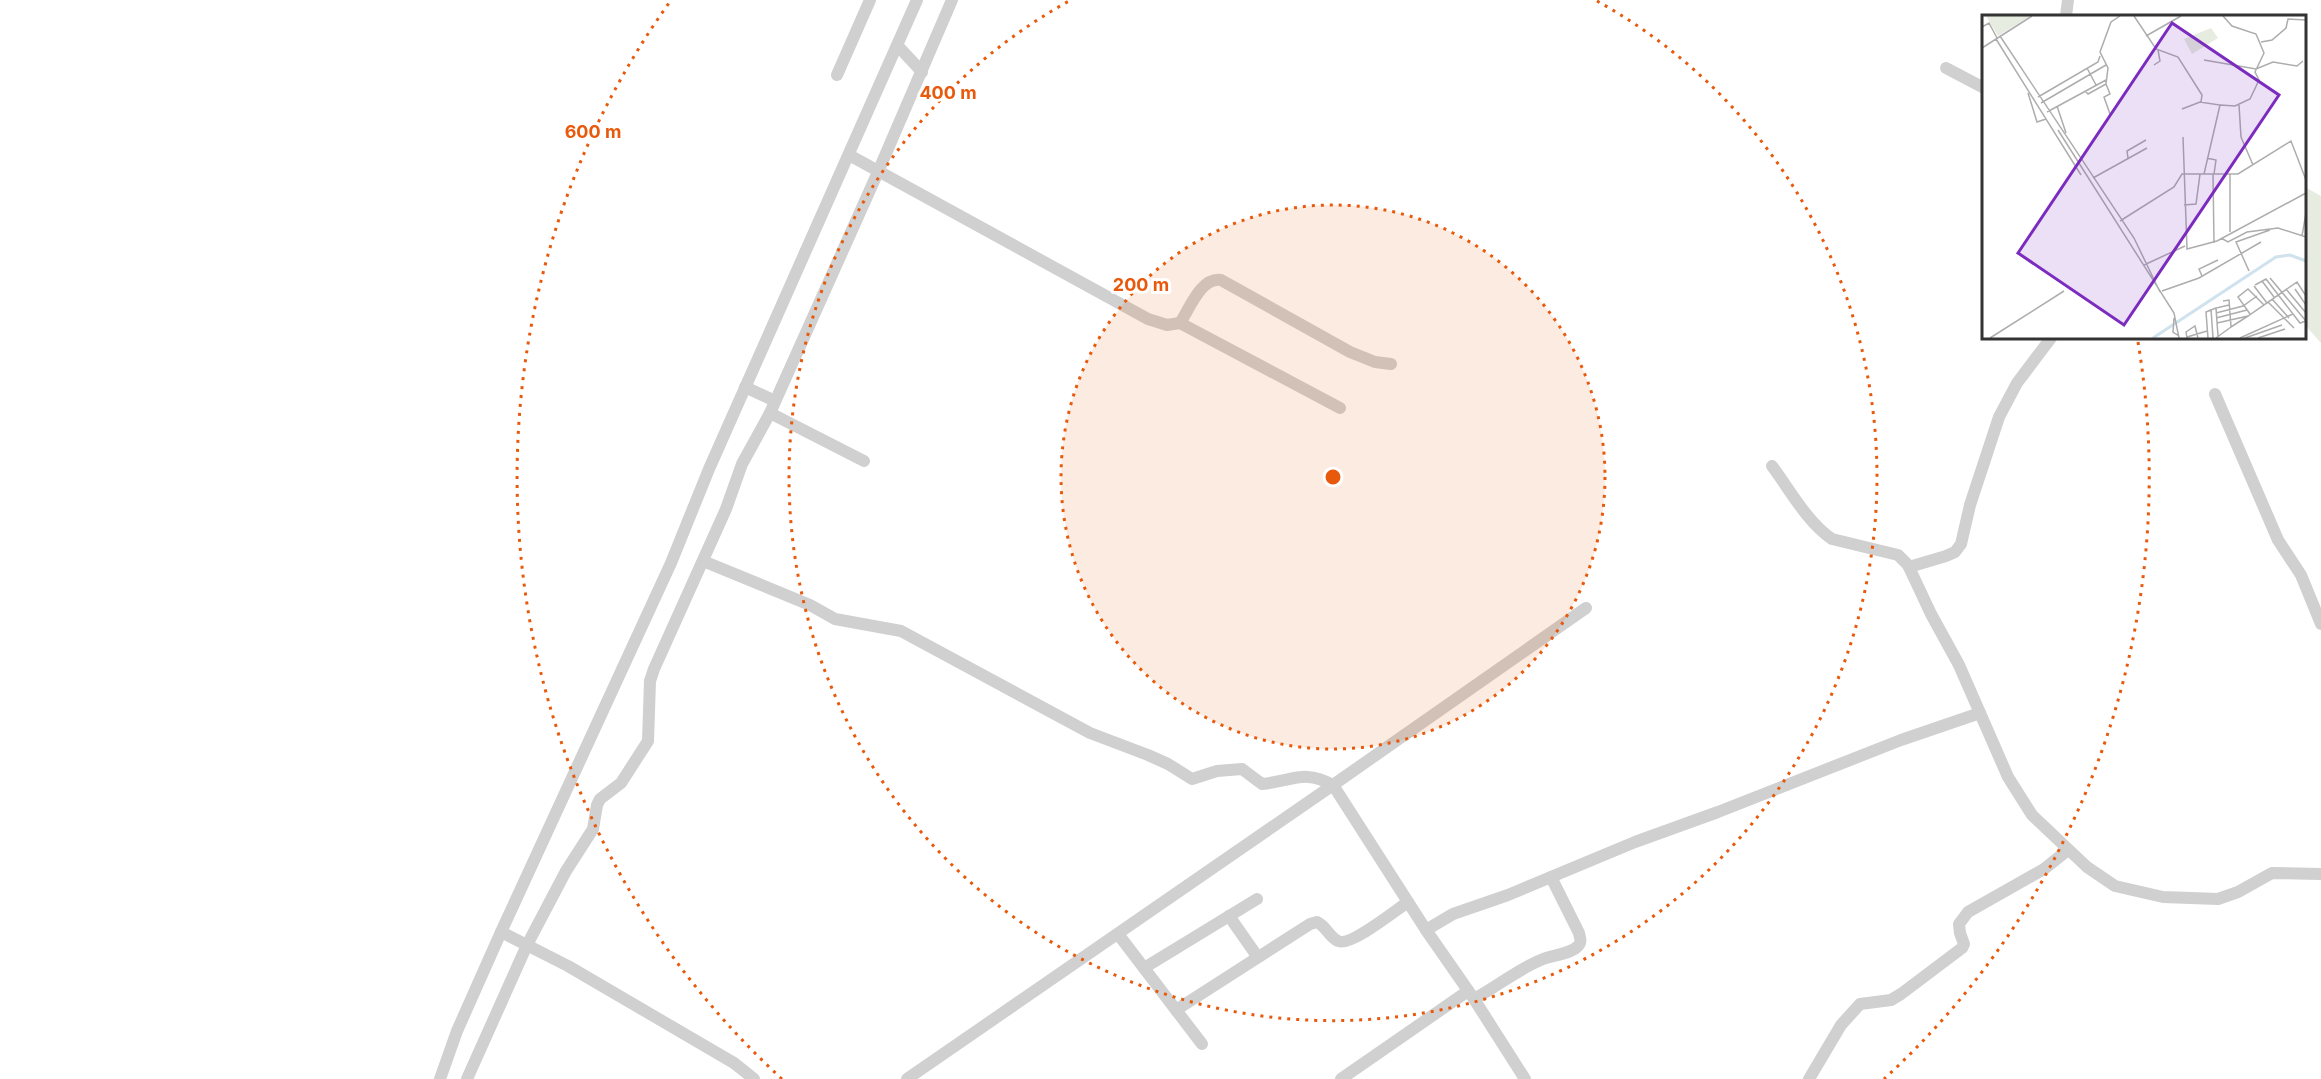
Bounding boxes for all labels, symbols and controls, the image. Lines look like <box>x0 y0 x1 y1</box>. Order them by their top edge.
inset map <box>1982 15 2306 339</box>
text: 400 m <box>919 82 977 103</box>
text: 600 m <box>565 121 621 142</box>
text: 200 m <box>1113 274 1169 295</box>
centre of rings <box>1323 467 1343 487</box>

